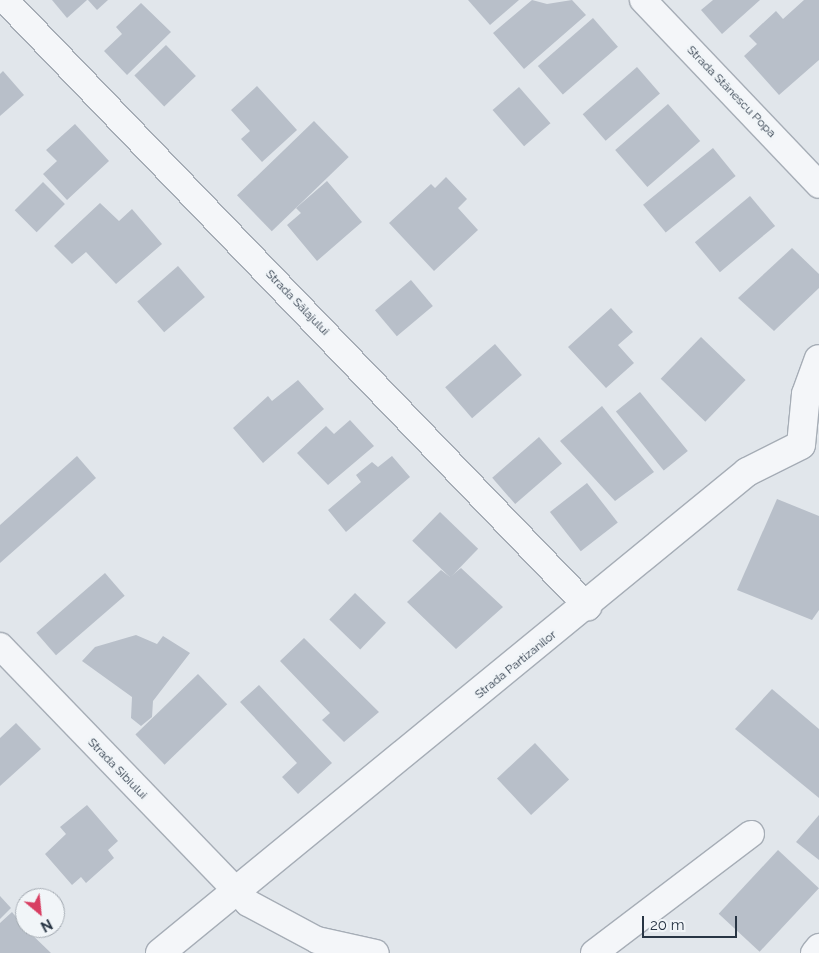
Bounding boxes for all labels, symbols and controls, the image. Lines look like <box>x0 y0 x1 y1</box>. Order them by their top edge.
street label: Strada Stănescu Popa <box>684 43 778 141</box>
street label: Strada Sălajului <box>262 267 332 339</box>
street label: Strada Partizanilor <box>472 628 560 702</box>
street label: Strada Sibiului <box>84 736 150 802</box>
north arrow <box>15 888 65 938</box>
scale bar <box>644 906 739 938</box>
text: N <box>38 916 55 935</box>
text: 20 m <box>650 916 685 934</box>

